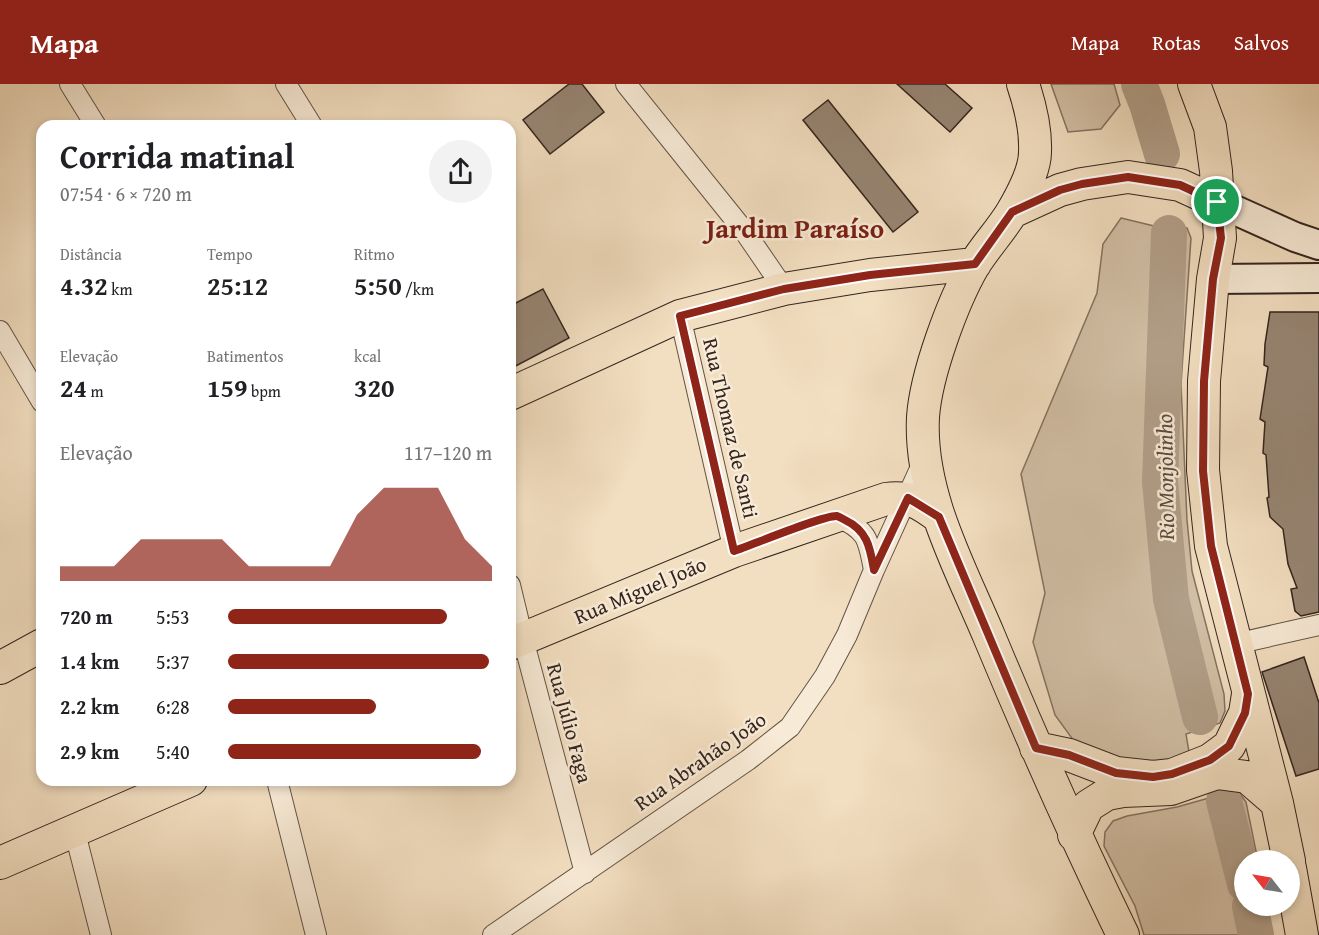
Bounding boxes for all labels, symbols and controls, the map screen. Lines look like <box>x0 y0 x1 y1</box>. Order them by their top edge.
text: Mapa <box>30 22 99 63</box>
text: Mapa <box>1071 27 1119 58</box>
text: Rotas <box>1152 27 1201 58</box>
text: Salvos <box>1234 27 1289 58</box>
text: Corrida matinal <box>60 132 294 180</box>
button: share <box>429 140 492 203</box>
pin <box>1191 176 1242 227</box>
text: 07:54 · 6 × 720 m <box>60 179 192 208</box>
icon: arrive <box>1200 185 1233 218</box>
district label: Jardim Paraíso <box>702 208 884 248</box>
text: Distância <box>60 242 122 266</box>
text: Tempo <box>207 242 253 266</box>
text: Ritmo <box>354 242 395 266</box>
text: 4.32 <box>60 266 108 305</box>
text: 25:12 <box>207 266 268 305</box>
text: 5:50 <box>354 266 402 305</box>
text: km <box>108 277 132 301</box>
text: /km <box>402 277 434 301</box>
street label: Rua Thomaz de Santi <box>695 335 767 521</box>
text: Elevação <box>60 344 118 368</box>
text: Batimentos <box>207 344 284 368</box>
text: kcal <box>354 344 381 368</box>
text: 24 <box>60 368 87 407</box>
text: 159 <box>207 368 247 407</box>
text: 320 <box>354 368 394 407</box>
text: m <box>87 379 104 403</box>
text: bpm <box>247 379 281 403</box>
water label: Rio Monjolinho <box>1148 414 1182 541</box>
text: Elevação <box>60 438 133 467</box>
text: 117–120 m <box>404 438 492 467</box>
street label: Rua Miguel João <box>569 548 711 632</box>
text: 720 m <box>60 602 113 631</box>
text: 5:53 <box>156 602 190 631</box>
text: 1.4 km <box>60 647 119 676</box>
text: 5:37 <box>156 647 190 676</box>
street label: Rua Júlio Faga <box>539 660 601 786</box>
text: 2.2 km <box>60 692 119 721</box>
text: 6:28 <box>156 692 190 721</box>
street label: Rua Abrahão João <box>628 704 772 818</box>
text: 2.9 km <box>60 737 119 766</box>
text: 5:40 <box>156 737 190 766</box>
north arrow <box>1234 850 1300 916</box>
map controls <box>1234 850 1300 916</box>

